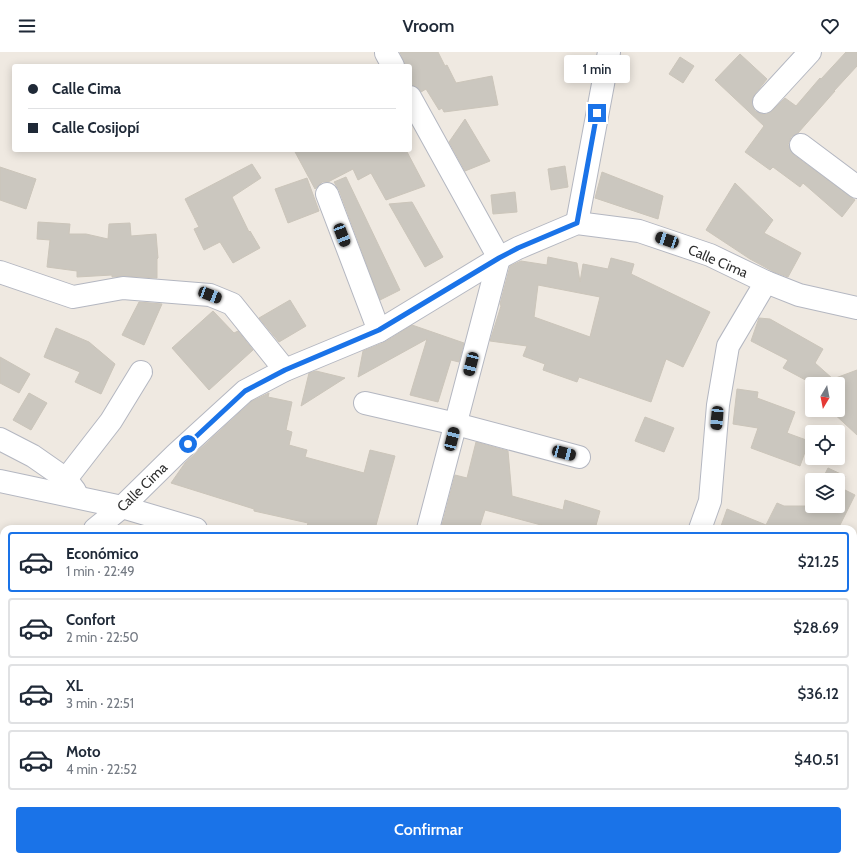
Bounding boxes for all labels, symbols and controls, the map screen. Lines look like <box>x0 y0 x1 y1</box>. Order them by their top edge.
icon: menu <box>16 15 38 37</box>
text: Vroom <box>402 15 455 37</box>
icon: heart <box>819 15 841 37</box>
callout: 1 min <box>564 55 630 83</box>
text: 1 min <box>582 61 612 77</box>
text: Calle Cima <box>52 80 121 98</box>
route end <box>588 104 606 122</box>
text: Calle Cosijopí <box>52 119 139 137</box>
car <box>332 222 352 248</box>
car <box>654 230 680 250</box>
street label: Calle Cima <box>685 240 751 282</box>
car <box>197 285 223 305</box>
car <box>462 351 480 377</box>
north arrow <box>805 377 845 417</box>
map controls <box>805 377 845 513</box>
car <box>710 406 724 430</box>
button: locate <box>805 425 845 465</box>
car <box>443 426 461 452</box>
route start <box>179 435 197 453</box>
car <box>551 444 577 462</box>
street label: Calle Cima <box>113 458 171 515</box>
button: layers <box>805 473 845 513</box>
icon: car <box>18 544 54 580</box>
text: Económico <box>66 545 138 563</box>
text: $21.25 <box>798 553 839 571</box>
text: 1 min · 22:49 <box>66 563 135 579</box>
icon: car <box>18 610 54 646</box>
text: Confort <box>66 611 115 629</box>
text: $28.69 <box>793 619 839 637</box>
text: 2 min · 22:50 <box>66 629 139 645</box>
icon: car <box>18 676 54 712</box>
text: XL <box>66 677 83 695</box>
text: $36.12 <box>798 685 839 703</box>
text: 3 min · 22:51 <box>66 695 134 711</box>
icon: car <box>18 742 54 778</box>
text: Moto <box>66 743 100 761</box>
text: $40.51 <box>794 751 839 769</box>
text: 4 min · 22:52 <box>66 761 137 777</box>
button: Confirmar <box>16 807 841 853</box>

